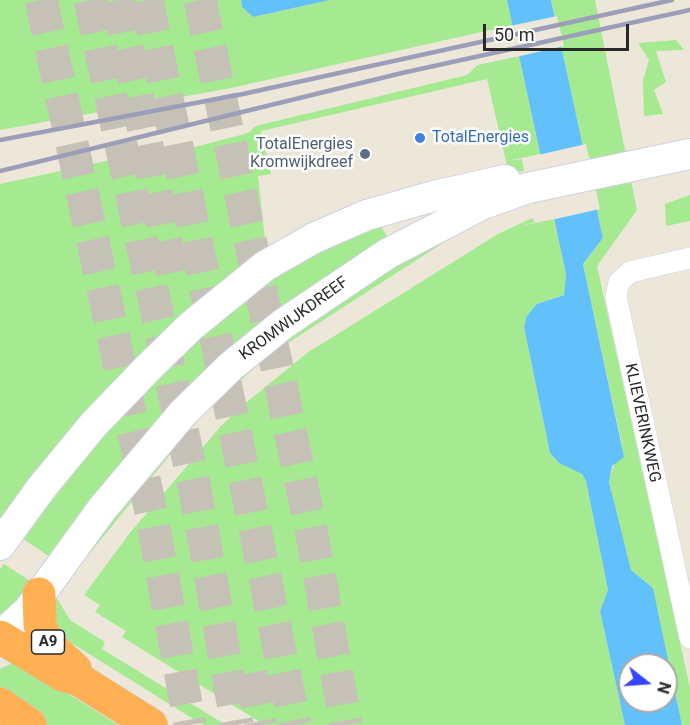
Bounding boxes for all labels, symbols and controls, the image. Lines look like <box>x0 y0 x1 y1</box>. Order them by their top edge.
scale bar <box>486 12 632 50</box>
text: 50 m <box>494 24 534 45</box>
place label: TotalEnergies <box>432 128 529 148</box>
marker: TotalEnergies <box>413 131 427 145</box>
place label: TotalEnergies Kromwijkdreef <box>250 135 353 173</box>
marker: TotalEnergies Kromwijkdreef <box>358 147 372 161</box>
street label: KROMWIJKDREEF <box>236 273 352 365</box>
street label: KLIEVERINKWEG <box>620 362 664 484</box>
road number: A9 <box>32 630 64 654</box>
north arrow <box>618 653 678 713</box>
text: N <box>653 680 675 696</box>

